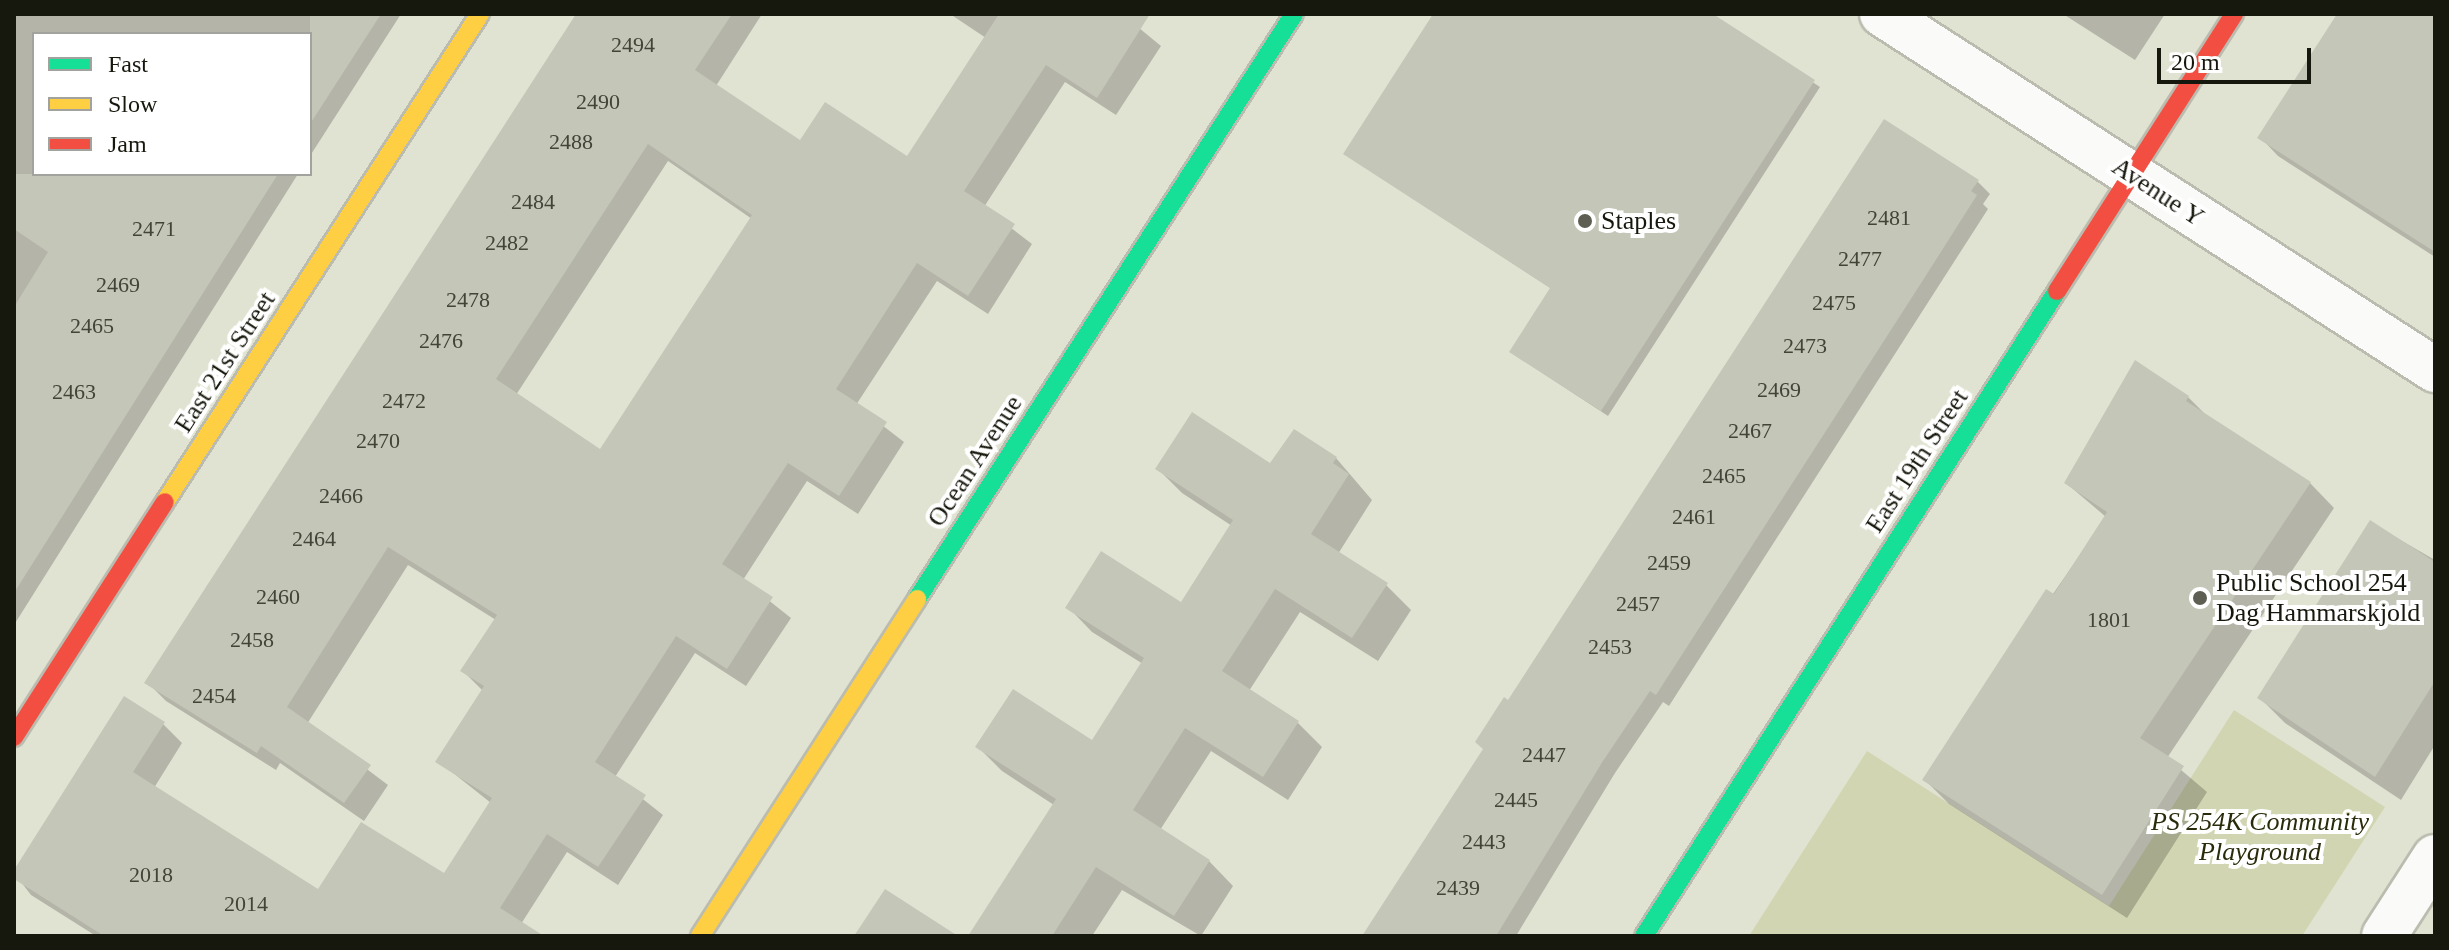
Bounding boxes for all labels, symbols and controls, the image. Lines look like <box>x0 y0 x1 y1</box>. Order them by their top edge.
legend <box>32 32 312 176</box>
house number: 2494 <box>611 32 655 58</box>
scale bar <box>2161 32 2315 82</box>
text: 20 m <box>2171 49 2220 75</box>
text: Fast <box>108 51 148 77</box>
house number: 2490 <box>576 89 620 115</box>
text: Slow <box>108 91 157 117</box>
house number: 2488 <box>549 129 593 155</box>
text: Jam <box>108 131 147 157</box>
street label: Avenue Y <box>2106 151 2210 233</box>
house number: 2484 <box>511 189 555 215</box>
place label: Staples <box>1601 205 1676 237</box>
house number: 2481 <box>1867 205 1911 231</box>
marker: Staples <box>1576 212 1594 230</box>
house number: 2471 <box>132 216 176 242</box>
house number: 2482 <box>485 230 529 256</box>
house number: 2477 <box>1838 246 1882 272</box>
house number: 2469 <box>96 272 140 298</box>
street label: East 21st Street <box>168 286 282 438</box>
house number: 2478 <box>446 287 490 313</box>
house number: 2475 <box>1812 290 1856 316</box>
house number: 2465 <box>70 313 114 339</box>
house number: 2476 <box>419 328 463 354</box>
house number: 2473 <box>1783 333 1827 359</box>
house number: 2469 <box>1757 377 1801 403</box>
house number: 2463 <box>52 379 96 405</box>
street label: East 19th Street <box>1859 383 1975 539</box>
house number: 2472 <box>382 388 426 414</box>
street label: Ocean Avenue <box>921 389 1029 533</box>
house number: 2467 <box>1728 418 1772 444</box>
house number: 2470 <box>356 428 400 454</box>
house number: 2465 <box>1702 463 1746 489</box>
house number: 2466 <box>319 483 363 509</box>
house number: 2461 <box>1672 504 1716 530</box>
house number: 2464 <box>292 526 336 552</box>
house number: 2459 <box>1647 550 1691 576</box>
place label: Public School 254 Dag Hammarskjold <box>2216 567 2420 628</box>
house number: 2460 <box>256 584 300 610</box>
marker: Public School 254 Dag Hammarskjold <box>2191 589 2209 607</box>
house number: 2457 <box>1616 591 1660 617</box>
house number: 1801 <box>2087 607 2131 633</box>
house number: 2458 <box>230 627 274 653</box>
house number: 2453 <box>1588 634 1632 660</box>
house number: 2454 <box>192 683 236 709</box>
house number: 2447 <box>1522 742 1566 768</box>
house number: 2445 <box>1494 787 1538 813</box>
park label: PS 254K Community Playground <box>2151 806 2369 868</box>
house number: 2443 <box>1462 829 1506 855</box>
house number: 2018 <box>129 862 173 888</box>
house number: 2439 <box>1436 875 1480 901</box>
house number: 2014 <box>224 891 268 917</box>

